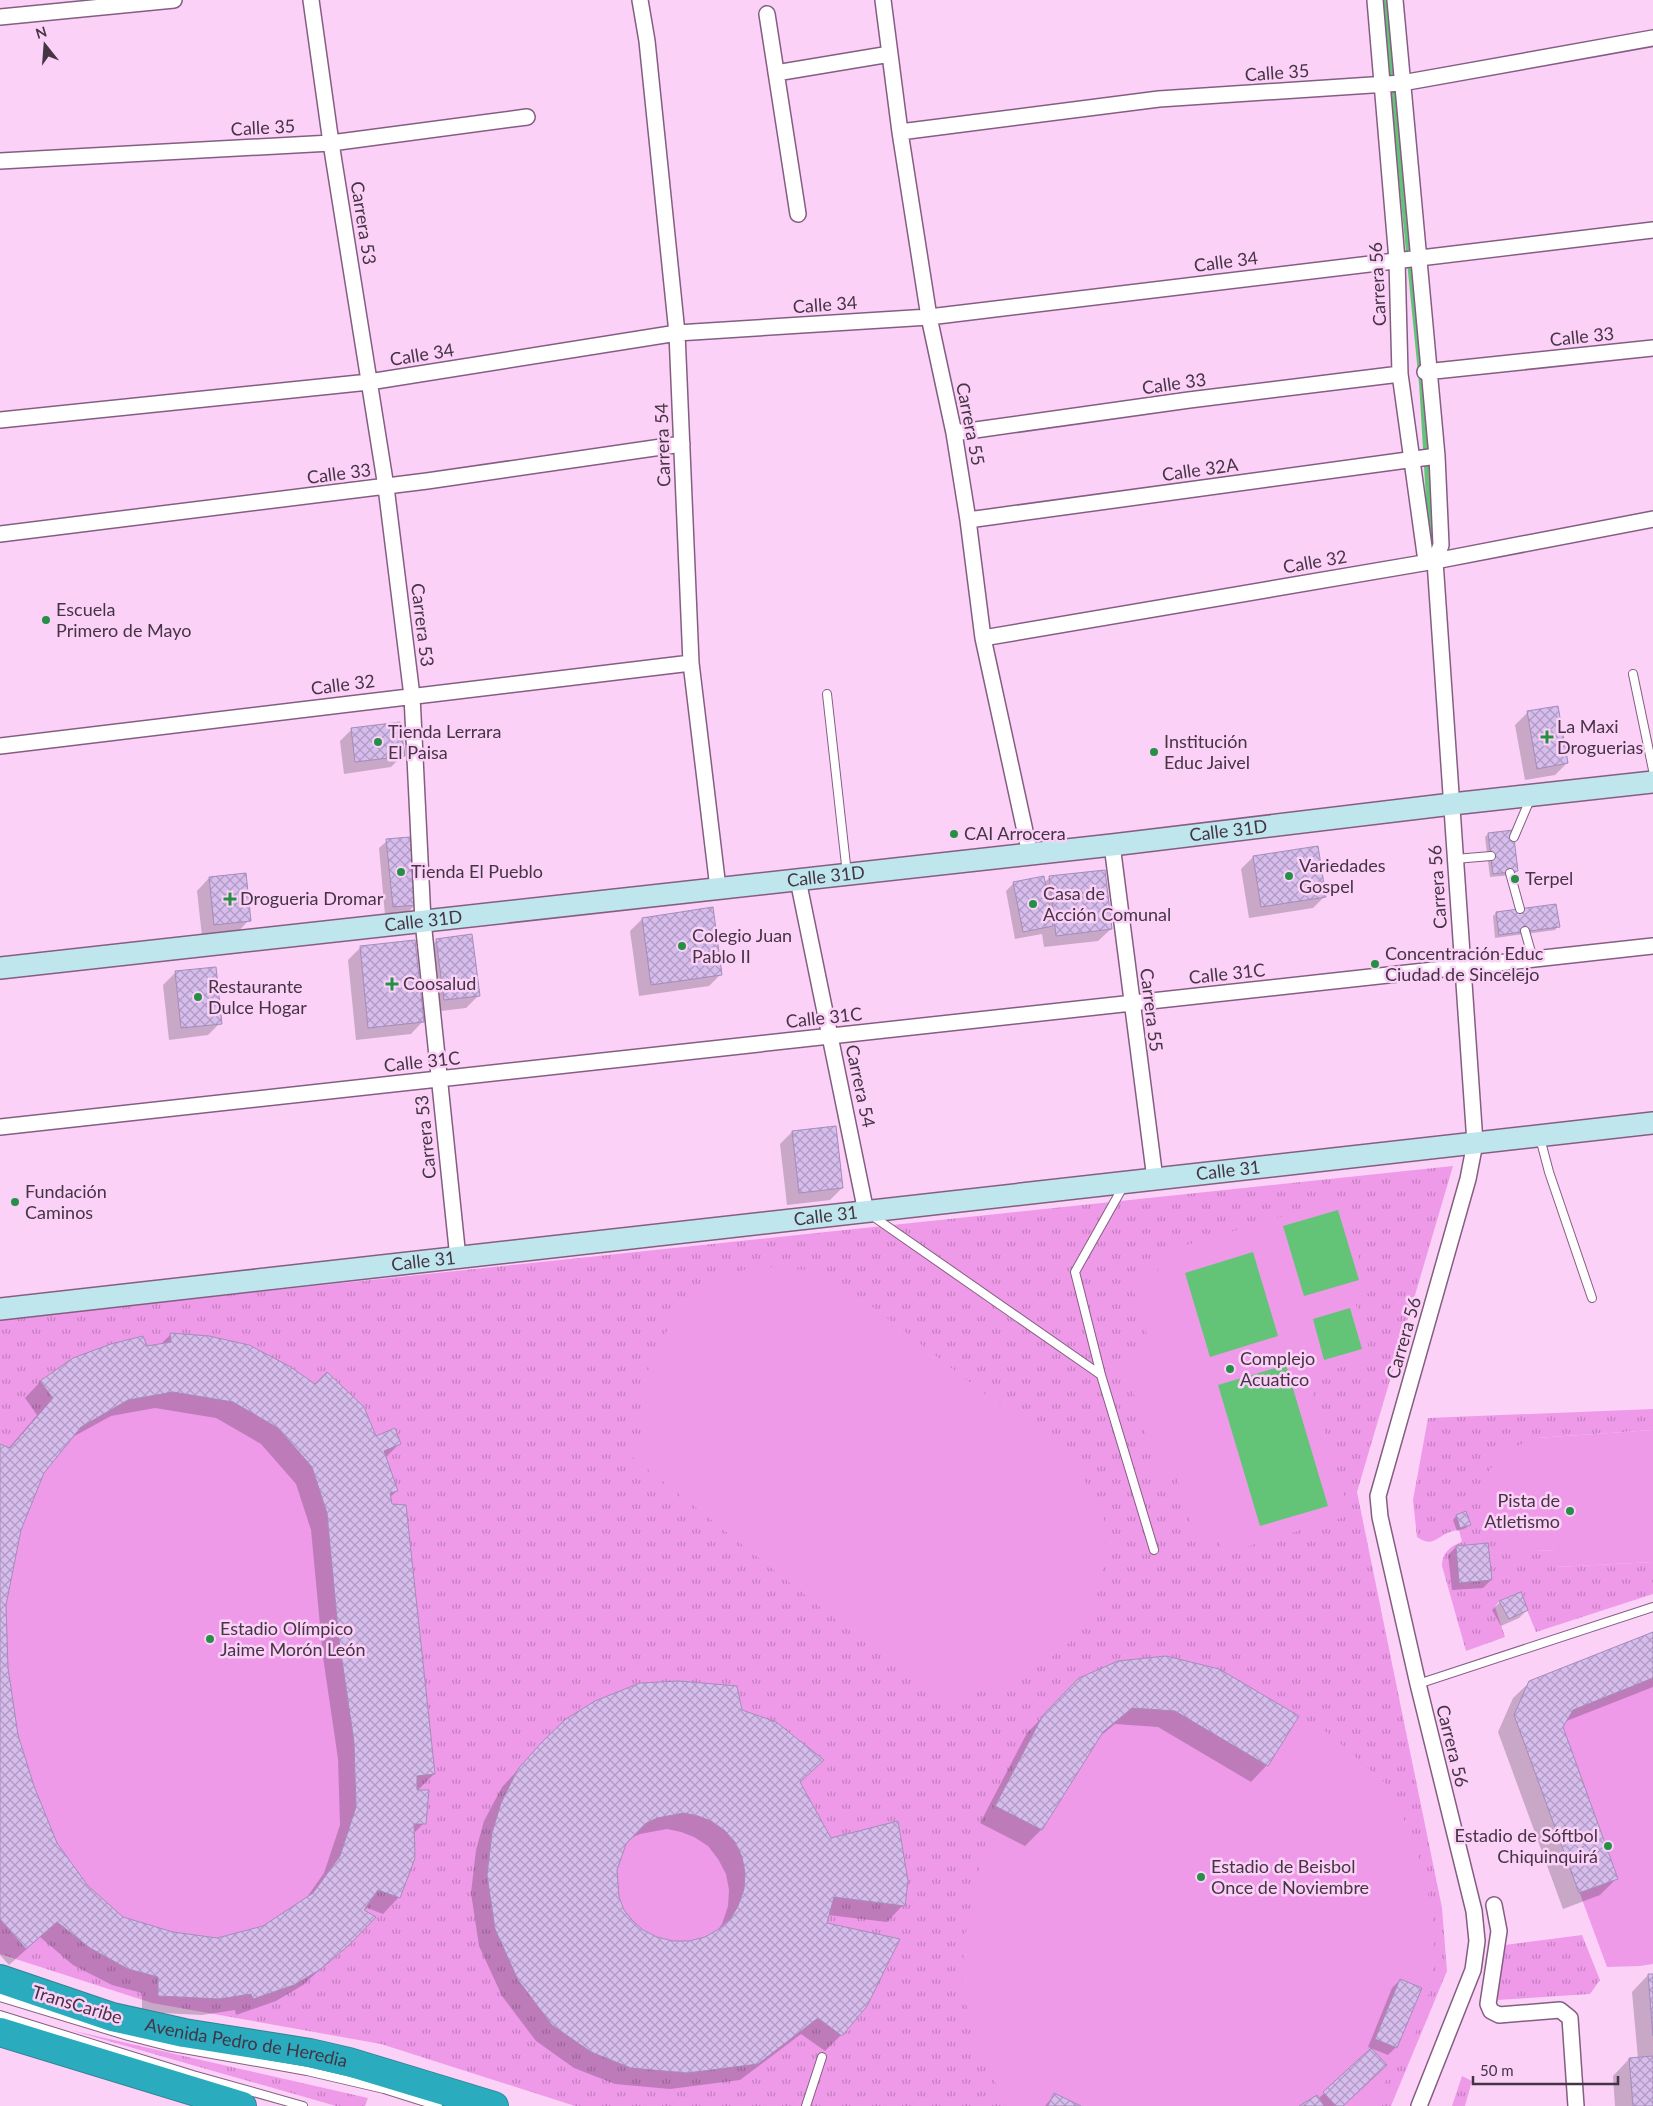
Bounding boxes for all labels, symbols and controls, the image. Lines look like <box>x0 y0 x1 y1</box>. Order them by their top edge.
north arrow <box>20 20 70 70</box>
text: N <box>33 22 49 42</box>
street label: Calle 35 <box>1244 59 1310 85</box>
street label: Calle 35 <box>230 114 296 140</box>
street label: Carrera 53 <box>347 180 381 266</box>
street label: Carrera 56 <box>1364 242 1390 327</box>
street label: Calle 34 <box>1193 246 1259 276</box>
street label: Calle 34 <box>792 291 858 317</box>
street label: Calle 33 <box>1549 322 1615 350</box>
street label: Calle 34 <box>388 338 455 370</box>
street label: Calle 33 <box>1140 368 1207 398</box>
street label: Carrera 55 <box>952 380 990 467</box>
street label: Carrera 54 <box>650 403 674 487</box>
street label: Calle 32A <box>1160 453 1240 485</box>
street label: Calle 33 <box>306 458 372 488</box>
street label: Calle 32 <box>1281 545 1348 577</box>
street label: Carrera 53 <box>407 582 439 668</box>
place label: Escuela Primero de Mayo <box>56 598 191 641</box>
marker: Escuela Primero de Mayo <box>40 614 52 626</box>
street label: Calle 32 <box>310 669 376 699</box>
place label: La Maxi Droguerias <box>1557 715 1644 758</box>
place label: Tienda Lerrara El Paisa <box>388 720 501 763</box>
place label: Institución Educ Jaivel <box>1164 730 1250 773</box>
marker: La Maxi Droguerias <box>1541 731 1553 743</box>
marker: Tienda Lerrara El Paisa <box>372 736 384 748</box>
marker: Institución Educ Jaivel <box>1148 746 1160 758</box>
street label: Calle 31D <box>1188 814 1268 846</box>
place label: CAI Arrocera <box>964 822 1066 844</box>
marker: CAI Arrocera <box>948 828 960 840</box>
street label: Carrera 56 <box>1423 844 1451 930</box>
place label: Variedades Gospel <box>1299 854 1386 897</box>
place label: Tienda El Pueblo <box>411 860 543 882</box>
street label: Calle 31D <box>786 860 866 891</box>
marker: Tienda El Pueblo <box>395 866 407 878</box>
place label: Terpel <box>1525 867 1573 889</box>
marker: Variedades Gospel <box>1283 870 1295 882</box>
marker: Terpel <box>1509 873 1521 885</box>
place label: Casa de Acción Comunal <box>1043 882 1171 925</box>
place label: Drogueria Dromar <box>240 887 384 909</box>
marker: Drogueria Dromar <box>224 893 236 905</box>
marker: Casa de Acción Comunal <box>1027 898 1039 910</box>
street label: Calle 31D <box>383 905 463 935</box>
place label: Colegio Juan Pablo II <box>692 924 792 967</box>
marker: Colegio Juan Pablo II <box>676 940 688 952</box>
place label: Concentración Educ Ciudad de Sincelejo <box>1385 942 1544 985</box>
street label: Calle 31C <box>1188 958 1266 988</box>
marker: Concentración Educ Ciudad de Sincelejo <box>1369 958 1381 970</box>
street label: Carrera 55 <box>1136 967 1168 1053</box>
place label: Coosalud <box>403 972 476 994</box>
place label: Restaurante Dulce Hogar <box>208 975 307 1018</box>
marker: Coosalud <box>385 977 399 991</box>
marker: Restaurante Dulce Hogar <box>192 991 204 1003</box>
street label: Calle 31C <box>785 1002 863 1032</box>
street label: Carrera 54 <box>841 1042 880 1129</box>
street label: Calle 31C <box>383 1046 461 1076</box>
street label: Carrera 53 <box>410 1094 440 1180</box>
street label: Calle 31 <box>1195 1155 1261 1184</box>
place label: Fundación Caminos <box>25 1180 107 1223</box>
marker: Fundación Caminos <box>9 1196 21 1208</box>
street label: Calle 31 <box>792 1201 859 1230</box>
street label: Calle 31 <box>390 1246 457 1275</box>
street label: Carrera 56 <box>1381 1294 1425 1381</box>
place label: Complejo Acuatico <box>1240 1347 1315 1390</box>
marker: Complejo Acuatico <box>1224 1363 1236 1375</box>
place label: Pista de Atletismo <box>1484 1489 1560 1532</box>
marker: Pista de Atletismo <box>1564 1505 1576 1517</box>
place label: Estadio Olímpico Jaime Morón León <box>220 1617 365 1660</box>
marker: Estadio Olímpico Jaime Morón León <box>204 1633 216 1645</box>
street label: Carrera 56 <box>1432 1702 1474 1789</box>
place label: Estadio de Sóftbol Chiquinquirá <box>1455 1824 1598 1867</box>
marker: Estadio de Sóftbol Chiquinquirá <box>1602 1840 1614 1852</box>
place label: Estadio de Beisbol Once de Noviembre <box>1211 1855 1369 1898</box>
marker: Estadio de Beisbol Once de Noviembre <box>1195 1871 1207 1883</box>
street label: TransCaribe <box>30 1980 125 2028</box>
street label: Avenida Pedro de Heredia <box>143 2013 350 2071</box>
scale bar <box>1473 2054 1618 2086</box>
text: 50 m <box>1480 2061 1514 2079</box>

